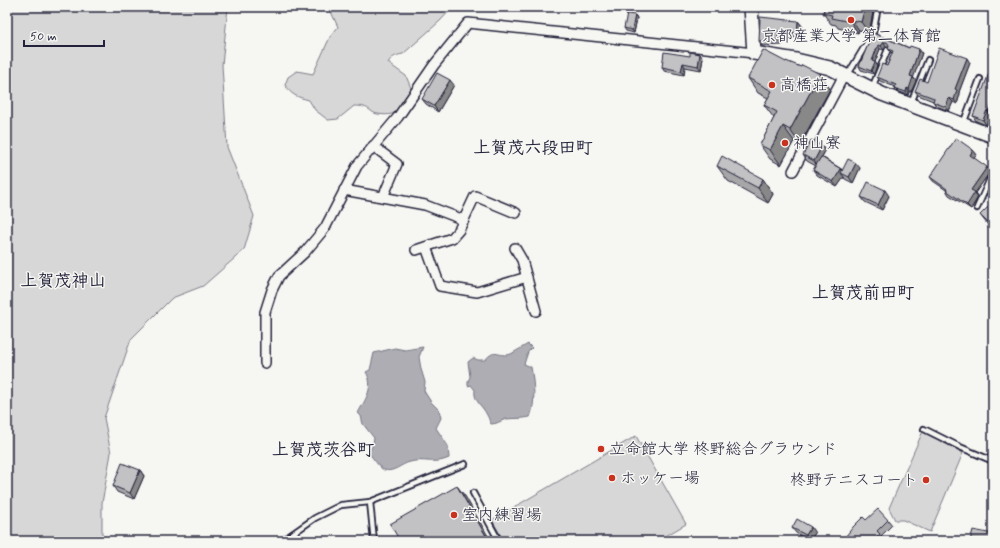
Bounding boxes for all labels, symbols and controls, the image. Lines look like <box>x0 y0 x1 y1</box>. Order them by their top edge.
marker: 京都産業大学 第二体育館 <box>846 15 856 25</box>
scale bar <box>24 22 104 48</box>
place label: 京都産業大学 第二体育館 <box>761 26 941 47</box>
text: 50 m <box>30 29 57 45</box>
place label: 高橋荘 <box>780 75 828 96</box>
marker: 高橋荘 <box>767 80 777 90</box>
place label: 神山寮 <box>793 133 841 154</box>
district label: 上賀茂六段田町 <box>474 137 593 159</box>
marker: 神山寮 <box>780 138 790 148</box>
district label: 上賀茂神山 <box>21 270 106 292</box>
district label: 上賀茂前田町 <box>812 282 914 304</box>
district label: 上賀茂茨谷町 <box>272 439 374 461</box>
place label: 立命館大学 柊野総合グラウンド <box>609 439 837 460</box>
marker: 立命館大学 柊野総合グラウンド <box>596 444 606 454</box>
place label: ホッケー場 <box>620 468 700 489</box>
place label: 柊野テニスコート <box>790 470 918 491</box>
marker: ホッケー場 <box>607 473 617 483</box>
marker: 柊野テニスコート <box>921 475 931 485</box>
place label: 室内練習場 <box>462 505 542 526</box>
marker: 室内練習場 <box>449 510 459 520</box>

